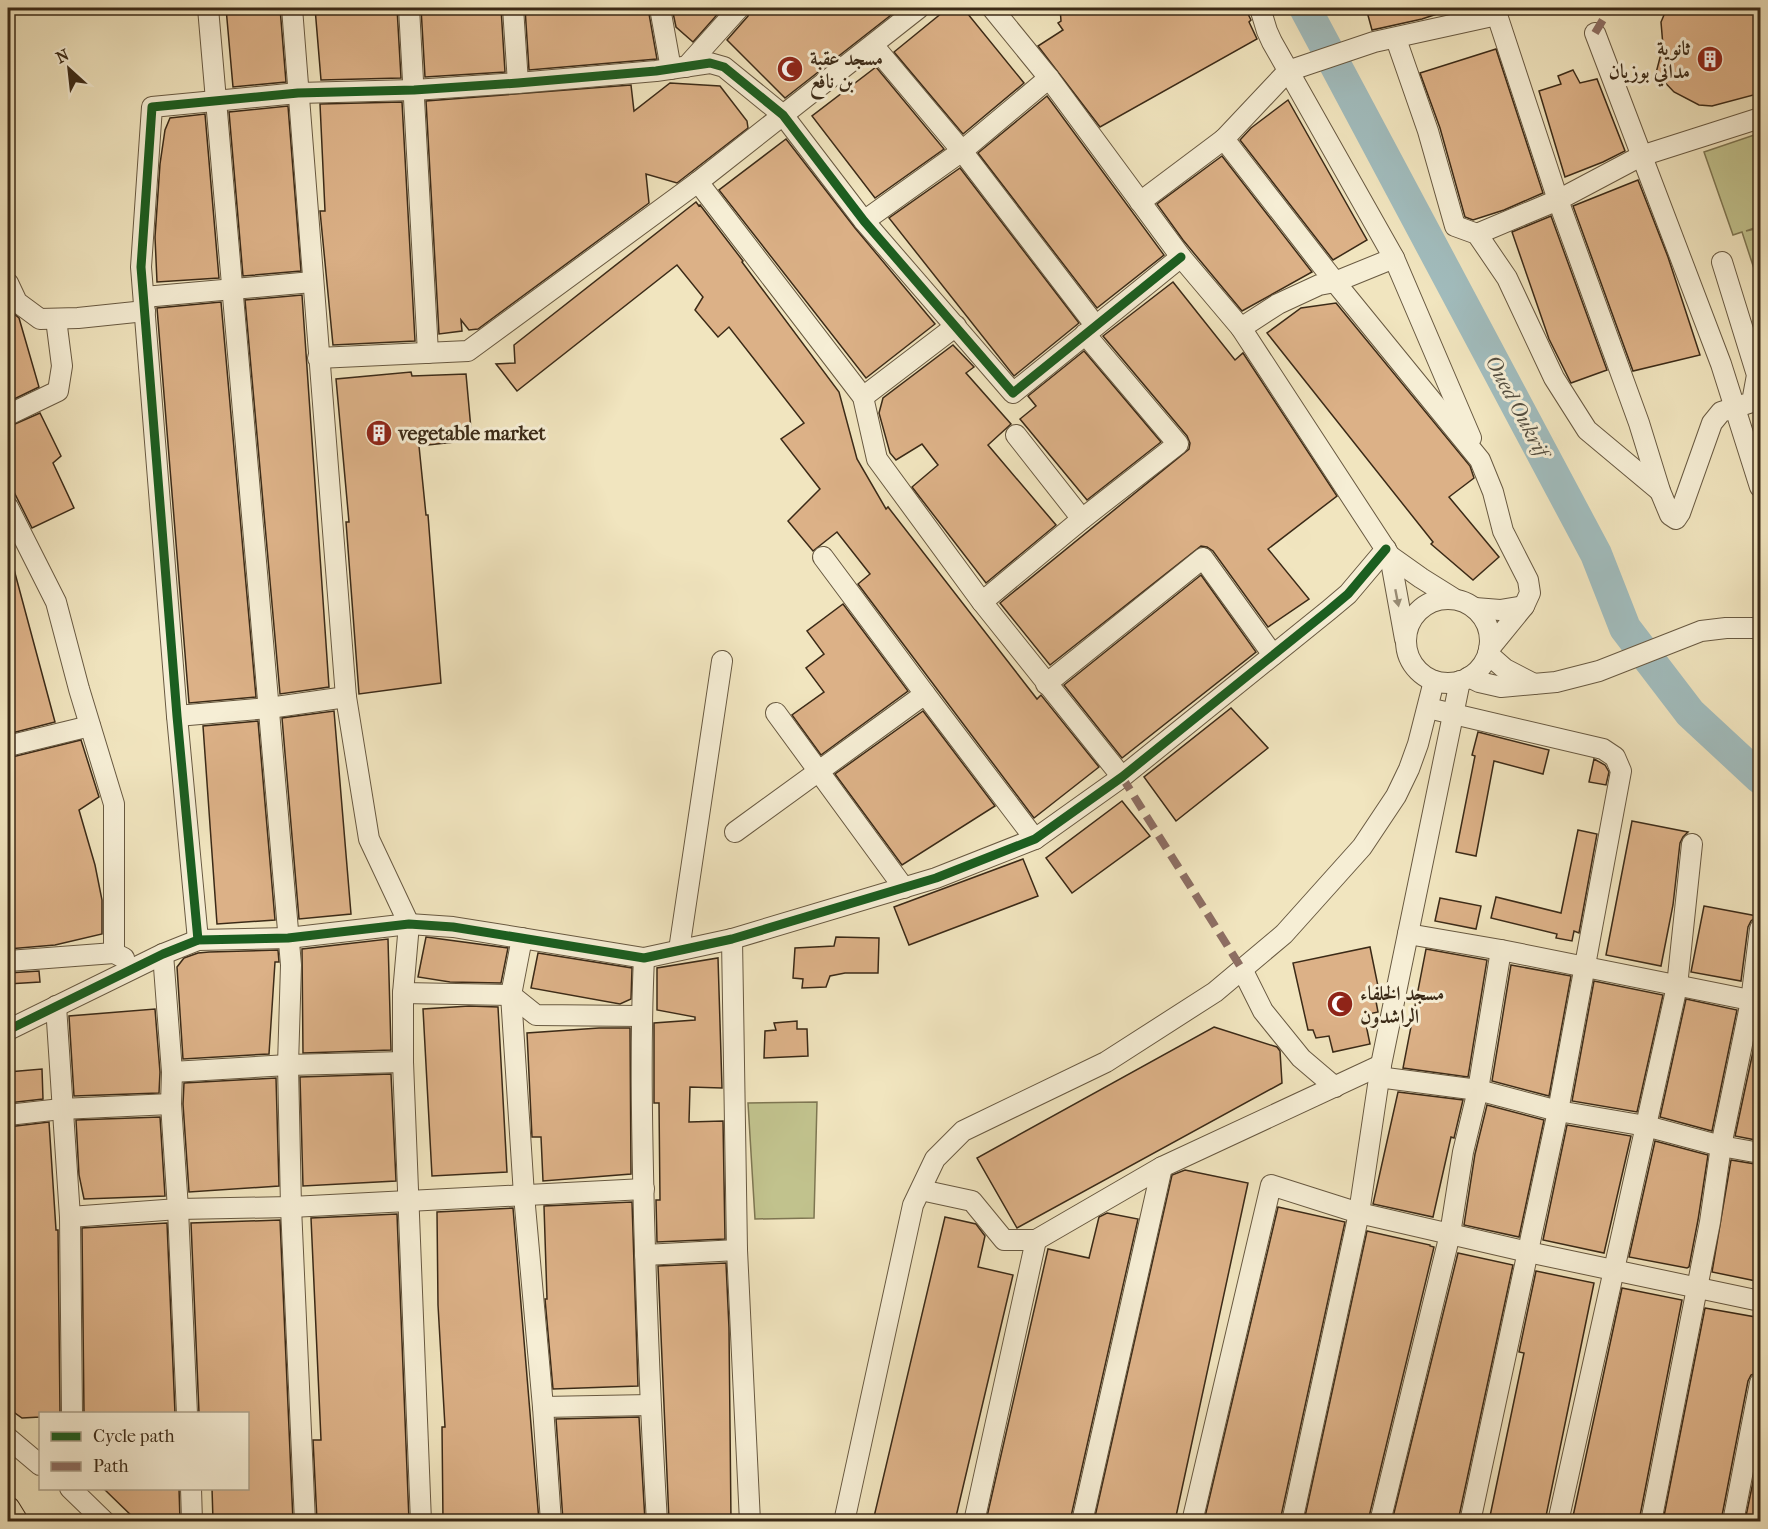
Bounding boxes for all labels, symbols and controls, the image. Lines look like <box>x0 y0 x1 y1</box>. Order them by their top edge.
place label: ثانوية مداني بوزيان <box>1609 37 1691 87</box>
north arrow <box>39 39 99 99</box>
text: N <box>53 44 73 67</box>
building icon: ثانوية مداني بوزيان <box>1695 44 1725 74</box>
place label: مسجد عقبة بن نافع <box>810 47 883 100</box>
mosque icon: مسجد عقبة بن نافع <box>775 54 805 84</box>
water label: Oued Oukrif <box>1480 351 1556 465</box>
building icon: vegetable market <box>364 418 394 448</box>
place label: vegetable market <box>397 422 546 445</box>
one-way arrow <box>1393 588 1402 607</box>
place label: مسجد الخلفاء الراشدون <box>1360 982 1444 1028</box>
mosque icon: مسجد الخلفاء الراشدون <box>1325 989 1355 1019</box>
legend <box>39 1412 249 1490</box>
text: Cycle path <box>93 1426 174 1447</box>
text: Path <box>93 1456 129 1477</box>

